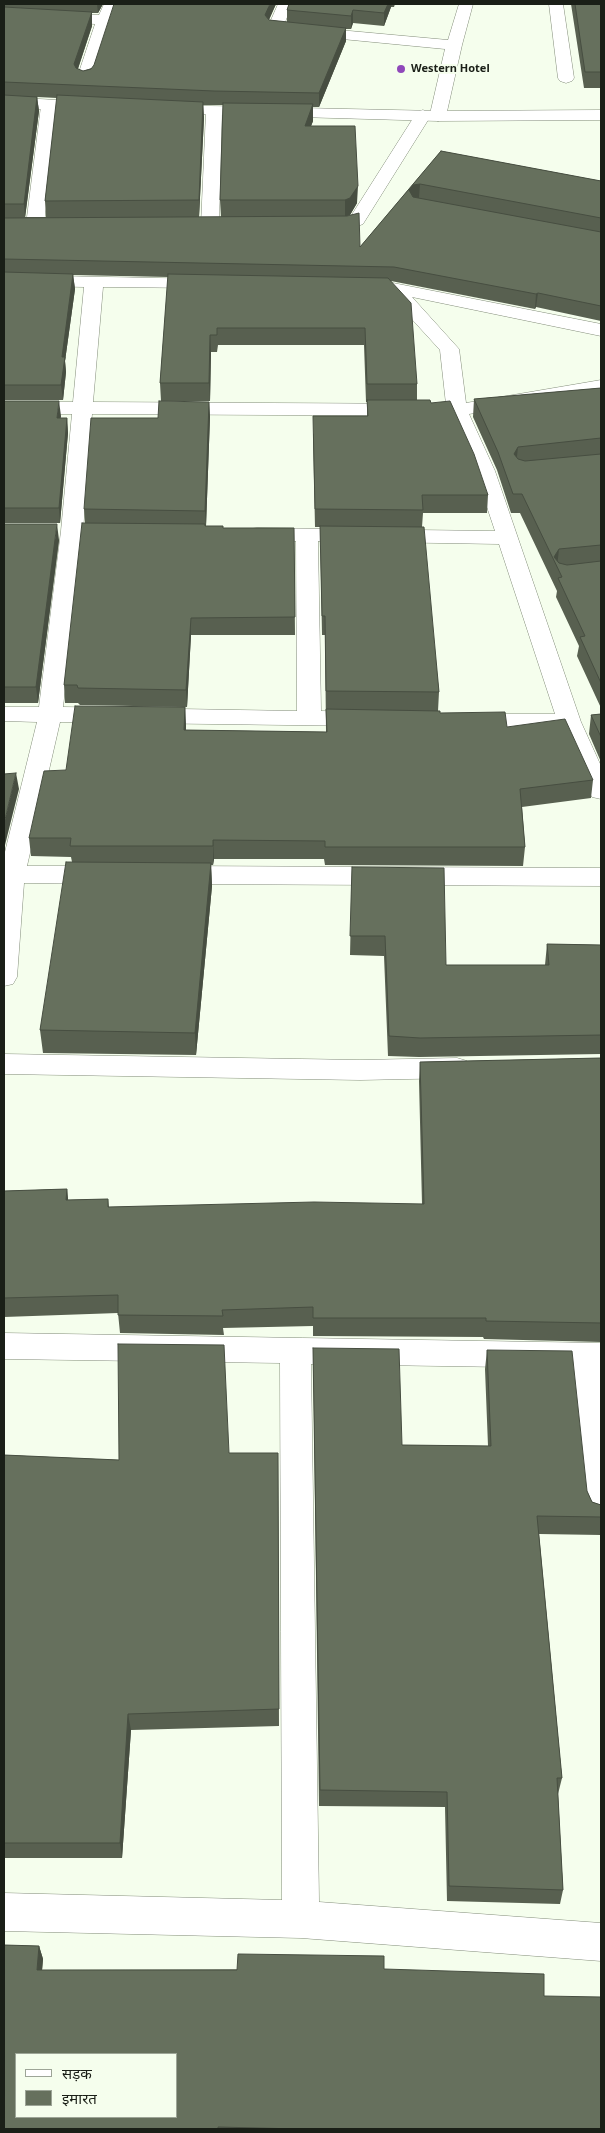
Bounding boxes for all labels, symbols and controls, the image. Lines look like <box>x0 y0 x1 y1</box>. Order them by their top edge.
place label: Western Hotel <box>411 62 490 76</box>
marker: Western Hotel <box>395 63 407 75</box>
legend <box>15 2053 178 2118</box>
text: सड़क <box>62 2063 92 2083</box>
text: इमारत <box>62 2088 97 2108</box>

